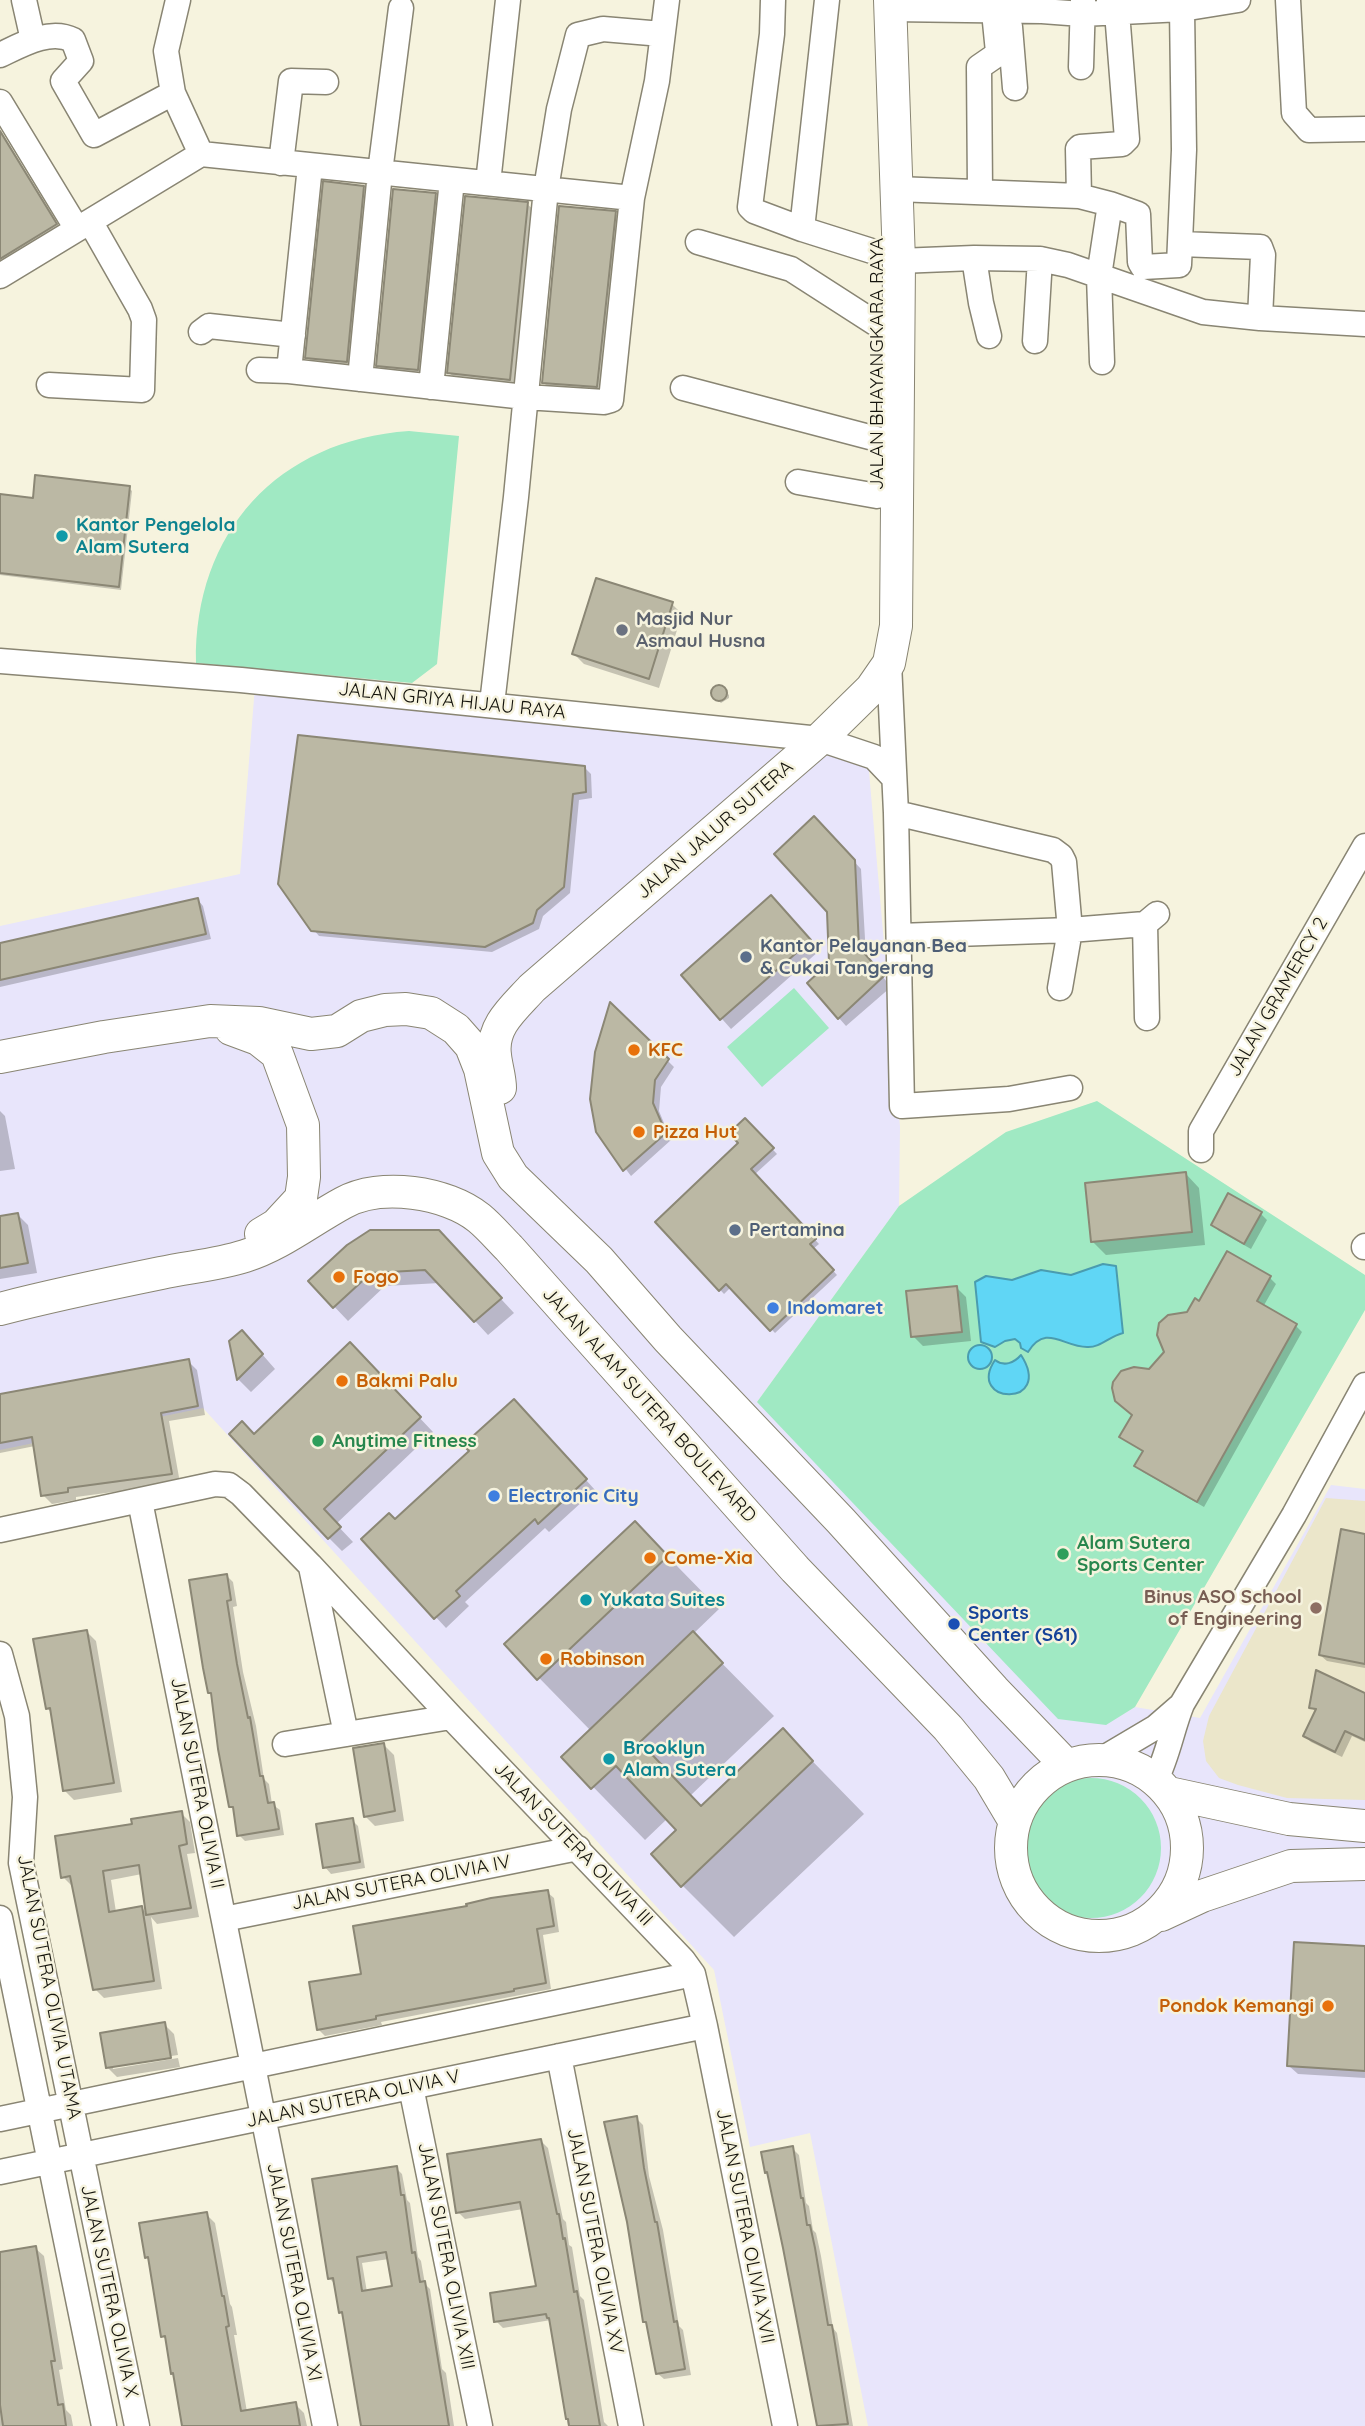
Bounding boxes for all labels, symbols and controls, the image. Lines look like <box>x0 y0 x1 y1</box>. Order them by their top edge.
street label: JALAN BHAYANGKARA RAYA <box>866 238 888 490</box>
place label: Kantor Pengelola Alam Sutera <box>76 514 235 558</box>
marker: Kantor Pengelola Alam Sutera <box>54 528 70 544</box>
place label: Masjid Nur Asmaul Husna <box>636 608 765 652</box>
marker: Masjid Nur Asmaul Husna <box>614 622 630 638</box>
street label: JALAN GRIYA HIJAU RAYA <box>337 678 567 724</box>
street label: JALAN JALUR SUTERA <box>632 756 798 904</box>
street label: JALAN GRAMERCY 2 <box>1223 913 1333 1081</box>
place label: Kantor Pelayanan Bea & Cukai Tangerang <box>760 935 967 979</box>
marker: Kantor Pelayanan Bea & Cukai Tangerang <box>738 949 754 965</box>
place label: KFC <box>648 1039 683 1061</box>
marker: KFC <box>626 1042 642 1058</box>
place label: Pizza Hut <box>653 1121 737 1143</box>
marker: Pizza Hut <box>631 1124 647 1140</box>
place label: Pertamina <box>749 1219 845 1241</box>
marker: Pertamina <box>727 1222 743 1238</box>
place label: Fogo <box>353 1266 399 1288</box>
marker: Fogo <box>331 1269 347 1285</box>
street label: JALAN ALAM SUTERA BOULEVARD <box>537 1283 761 1527</box>
place label: Indomaret <box>787 1297 884 1319</box>
marker: Indomaret <box>765 1300 781 1316</box>
place label: Bakmi Palu <box>356 1370 458 1392</box>
marker: Bakmi Palu <box>334 1373 350 1389</box>
place label: Anytime Fitness <box>332 1430 477 1452</box>
marker: Anytime Fitness <box>310 1433 326 1449</box>
place label: Electronic City <box>508 1485 639 1507</box>
marker: Electronic City <box>486 1488 502 1504</box>
place label: Alam Sutera Sports Center <box>1077 1532 1205 1576</box>
marker: Alam Sutera Sports Center <box>1055 1546 1071 1562</box>
place label: Come-Xia <box>664 1547 753 1569</box>
marker: Come-Xia <box>642 1550 658 1566</box>
place label: Binus ASO School of Engineering <box>1144 1586 1302 1630</box>
place label: Yukata Suites <box>600 1589 725 1611</box>
marker: Yukata Suites <box>578 1592 594 1608</box>
marker: Binus ASO School of Engineering <box>1308 1600 1324 1616</box>
place label: Sports Center (S61) <box>968 1602 1077 1646</box>
marker: Sports Center (S61) <box>946 1616 962 1632</box>
place label: Robinson <box>560 1648 645 1670</box>
marker: Robinson <box>538 1651 554 1667</box>
street label: JALAN SUTERA OLIVIA II <box>165 1675 229 1891</box>
place label: Brooklyn Alam Sutera <box>623 1737 736 1781</box>
marker: Brooklyn Alam Sutera <box>601 1751 617 1767</box>
street label: JALAN SUTERA OLIVIA III <box>489 1757 657 1931</box>
street label: JALAN SUTERA OLIVIA IV <box>290 1851 512 1915</box>
street label: JALAN SUTERA OLIVIA UTAMA <box>12 1852 86 2122</box>
place label: Pondok Kemangi <box>1159 1995 1314 2017</box>
marker: Pondok Kemangi <box>1320 1998 1336 2014</box>
street label: JALAN SUTERA OLIVIA V <box>244 2065 462 2133</box>
street label: JALAN SUTERA OLIVIA XVII <box>711 2107 779 2345</box>
street label: JALAN SUTERA OLIVIA XV <box>562 2126 628 2356</box>
street label: JALAN SUTERA OLIVIA XIII <box>413 2140 479 2372</box>
street label: JALAN SUTERA OLIVIA XI <box>262 2161 326 2383</box>
street label: JALAN SUTERA OLIVIA X <box>75 2183 143 2399</box>

